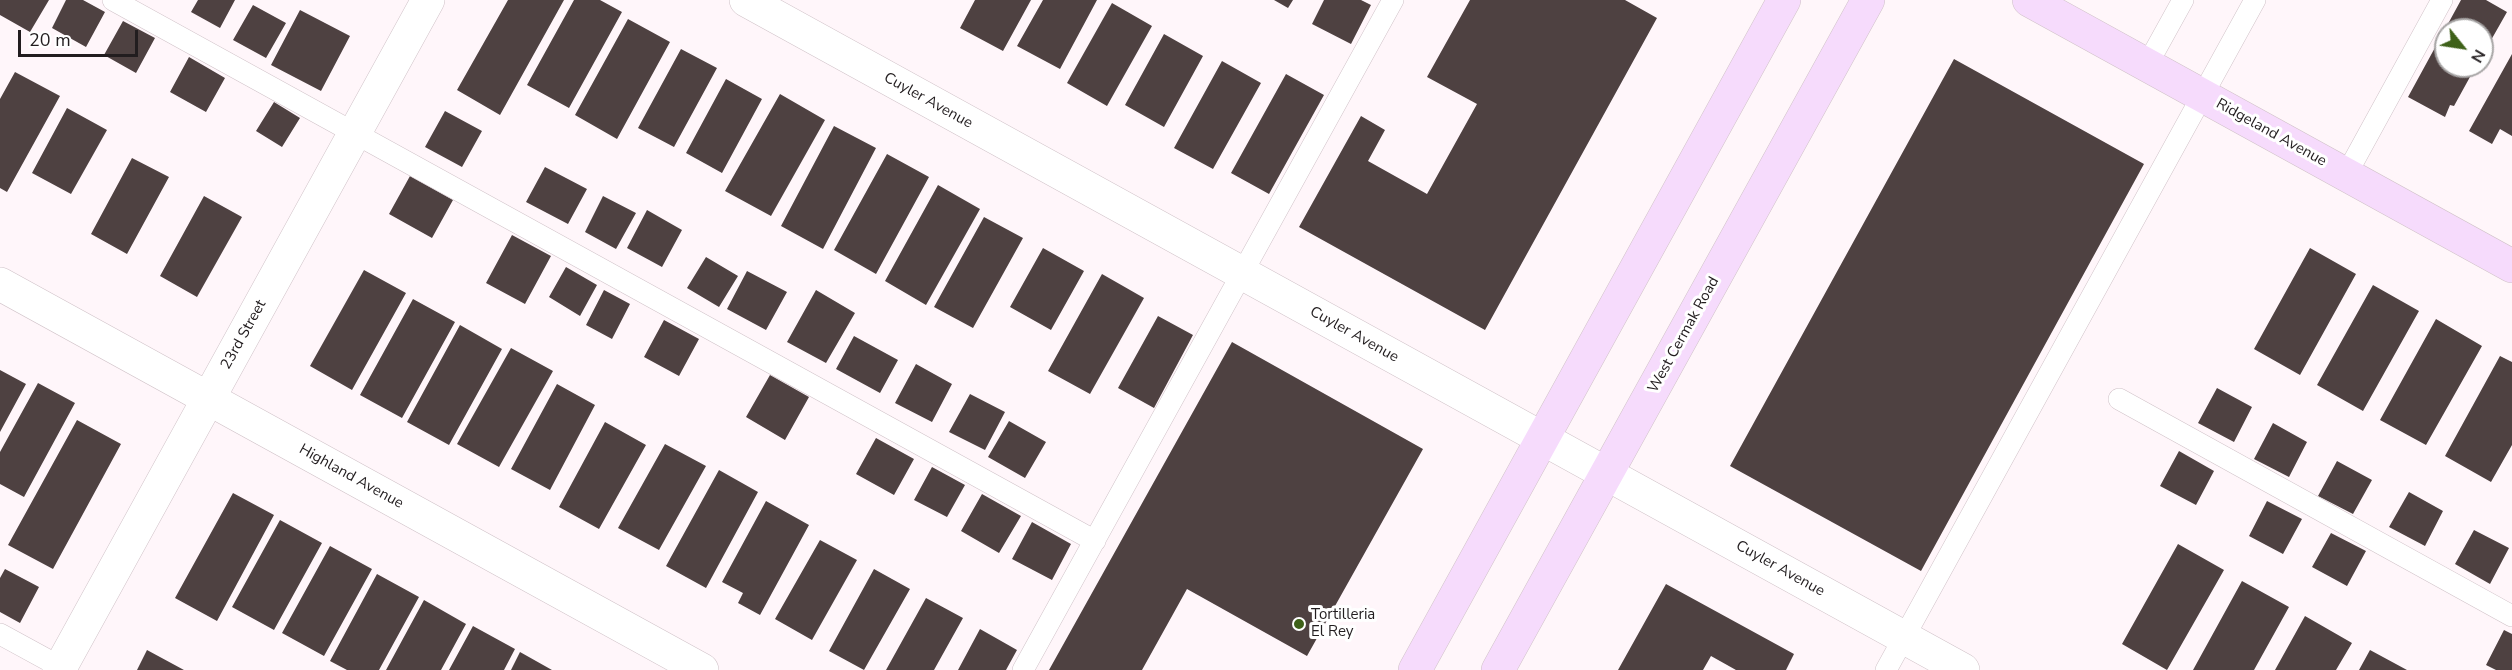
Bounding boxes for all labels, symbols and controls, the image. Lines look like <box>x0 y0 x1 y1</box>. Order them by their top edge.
scale bar <box>21 18 141 56</box>
north arrow <box>2434 18 2494 78</box>
text: 20 m <box>29 28 71 52</box>
text: N <box>2465 45 2490 67</box>
street label: Cuyler Avenue <box>880 69 976 133</box>
street label: Ridgeland Avenue <box>2213 95 2329 171</box>
street label: West Cermak Road <box>1645 274 1723 396</box>
street label: 23rd Street <box>218 297 270 373</box>
street label: Cuyler Avenue <box>1306 303 1402 367</box>
street label: Highland Avenue <box>296 441 406 513</box>
street label: Cuyler Avenue <box>1732 537 1828 601</box>
place label: Tortilleria El Rey <box>1311 606 1375 641</box>
marker: Tortilleria El Rey <box>1292 617 1306 631</box>

